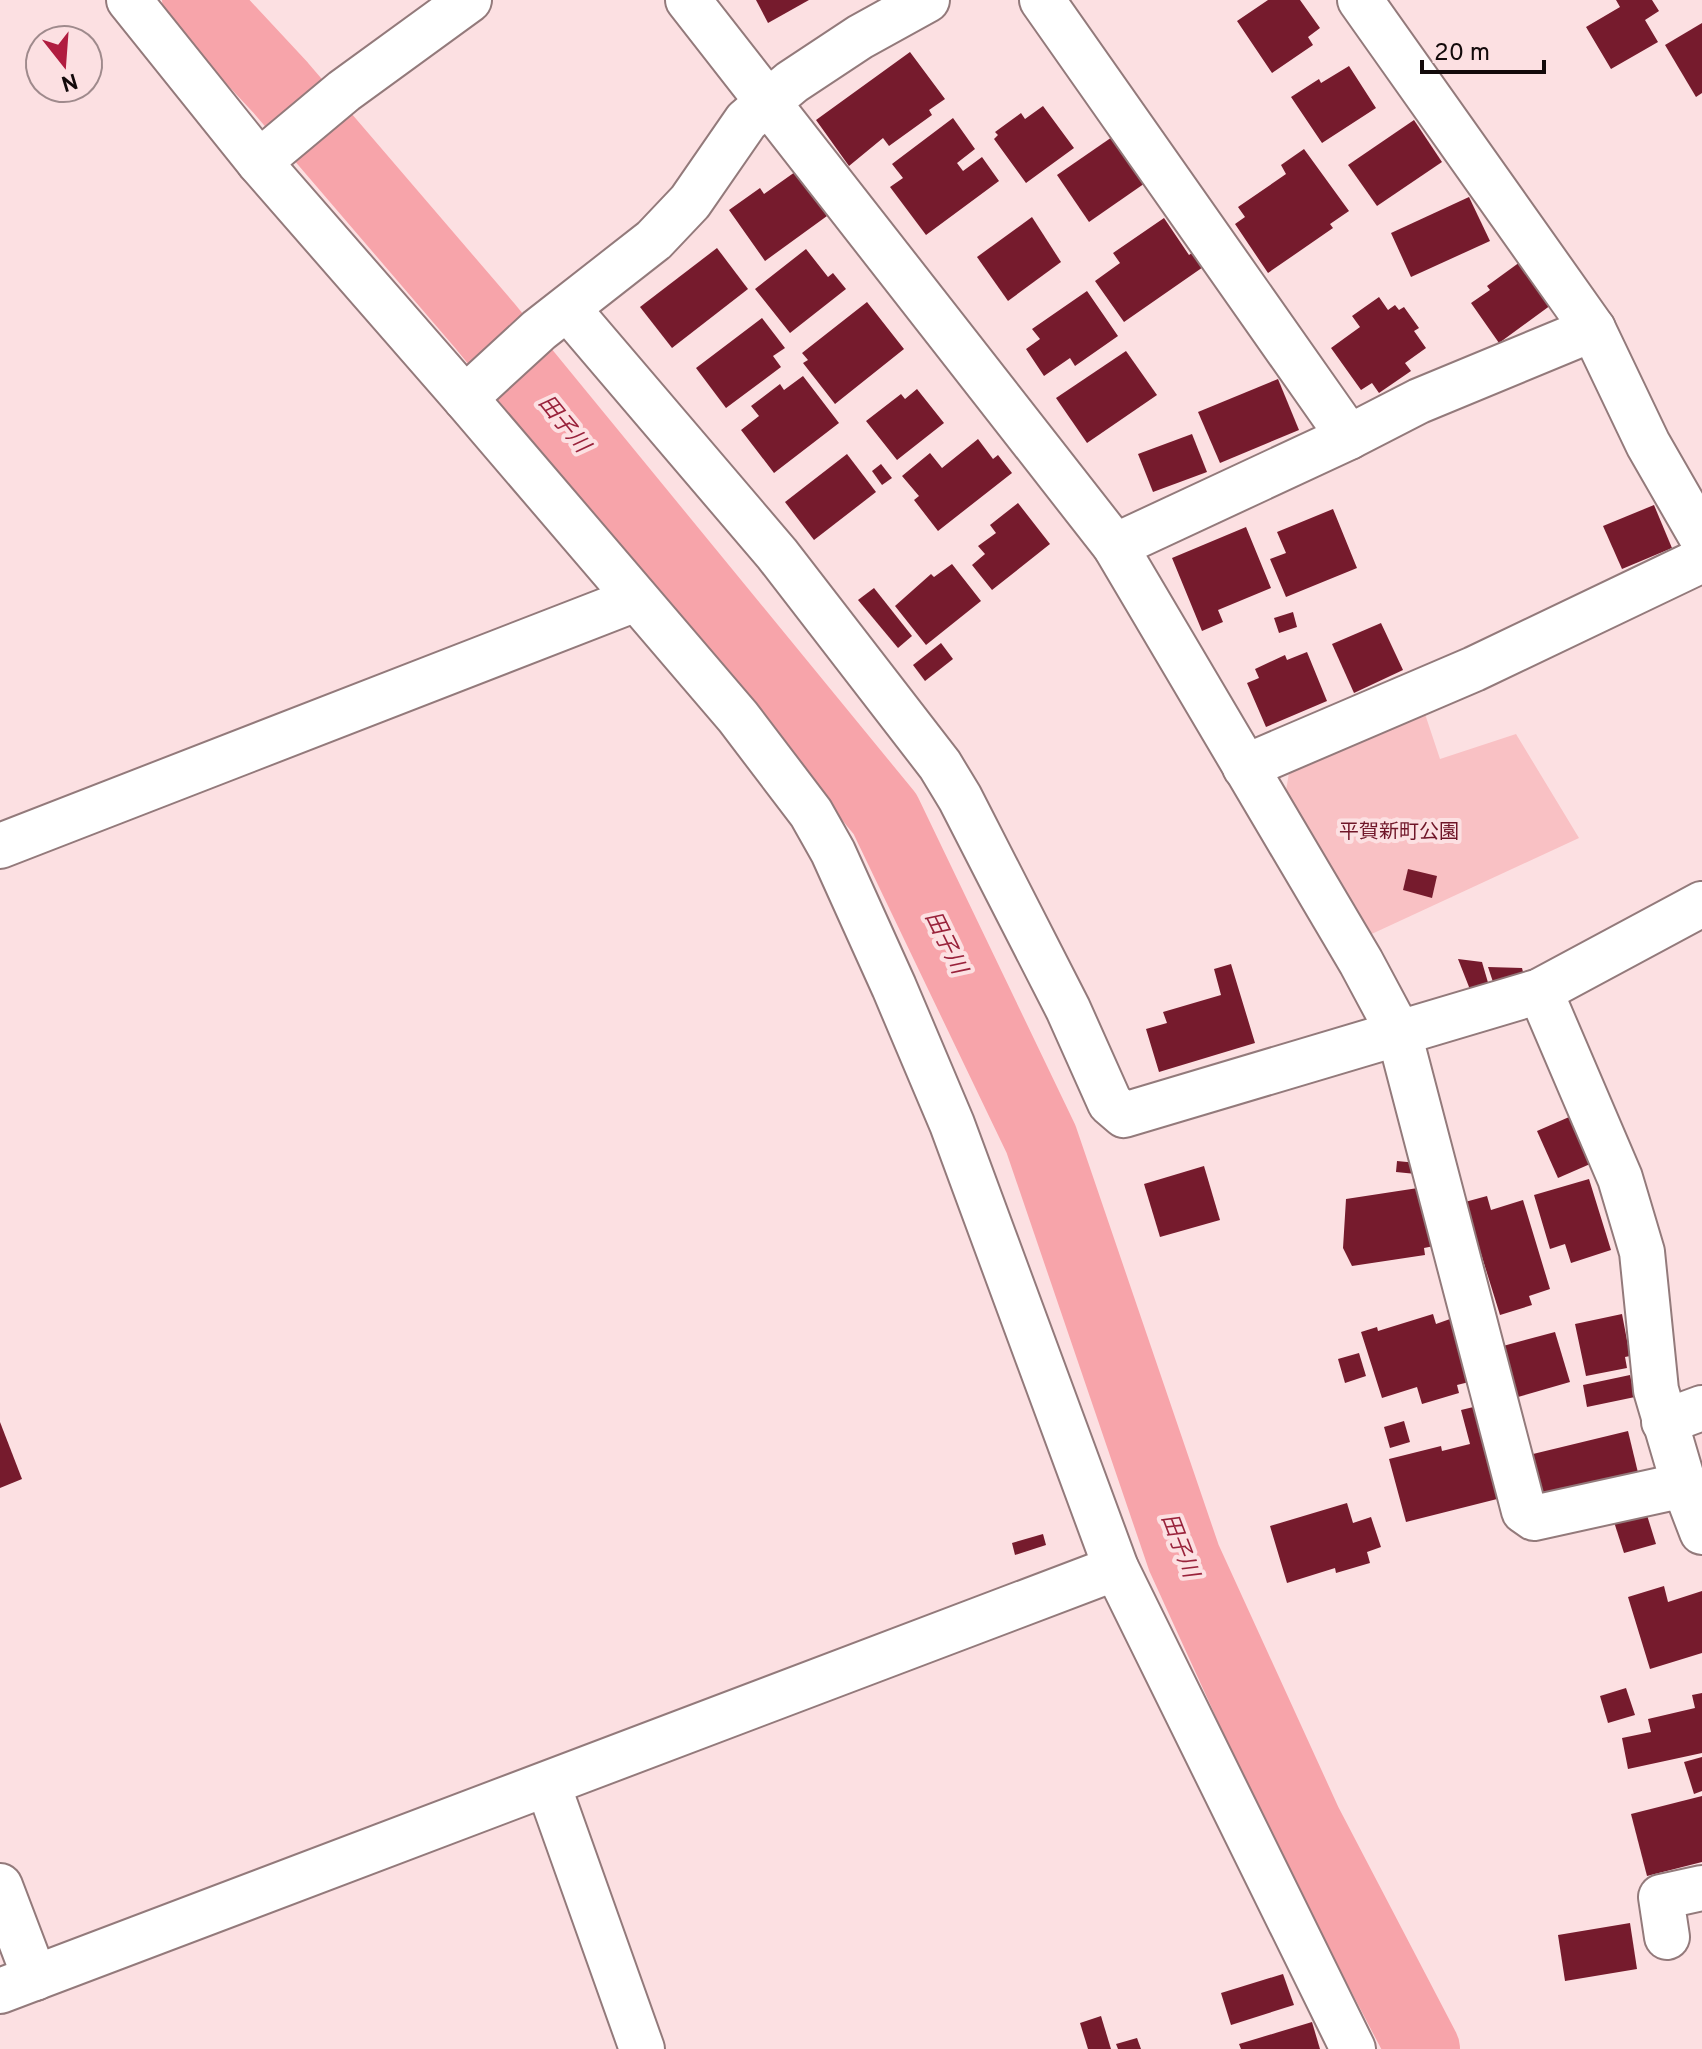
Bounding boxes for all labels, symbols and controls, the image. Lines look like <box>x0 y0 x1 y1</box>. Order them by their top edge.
north arrow <box>24 24 104 104</box>
scale bar <box>1422 24 1544 74</box>
text: 20 m <box>1434 39 1490 69</box>
text: N <box>58 66 81 96</box>
water label: 田子川 <box>532 390 596 460</box>
park label: 平賀新町公園 <box>1339 820 1459 846</box>
water label: 田子川 <box>918 908 972 980</box>
water label: 田子川 <box>1154 1510 1204 1583</box>

